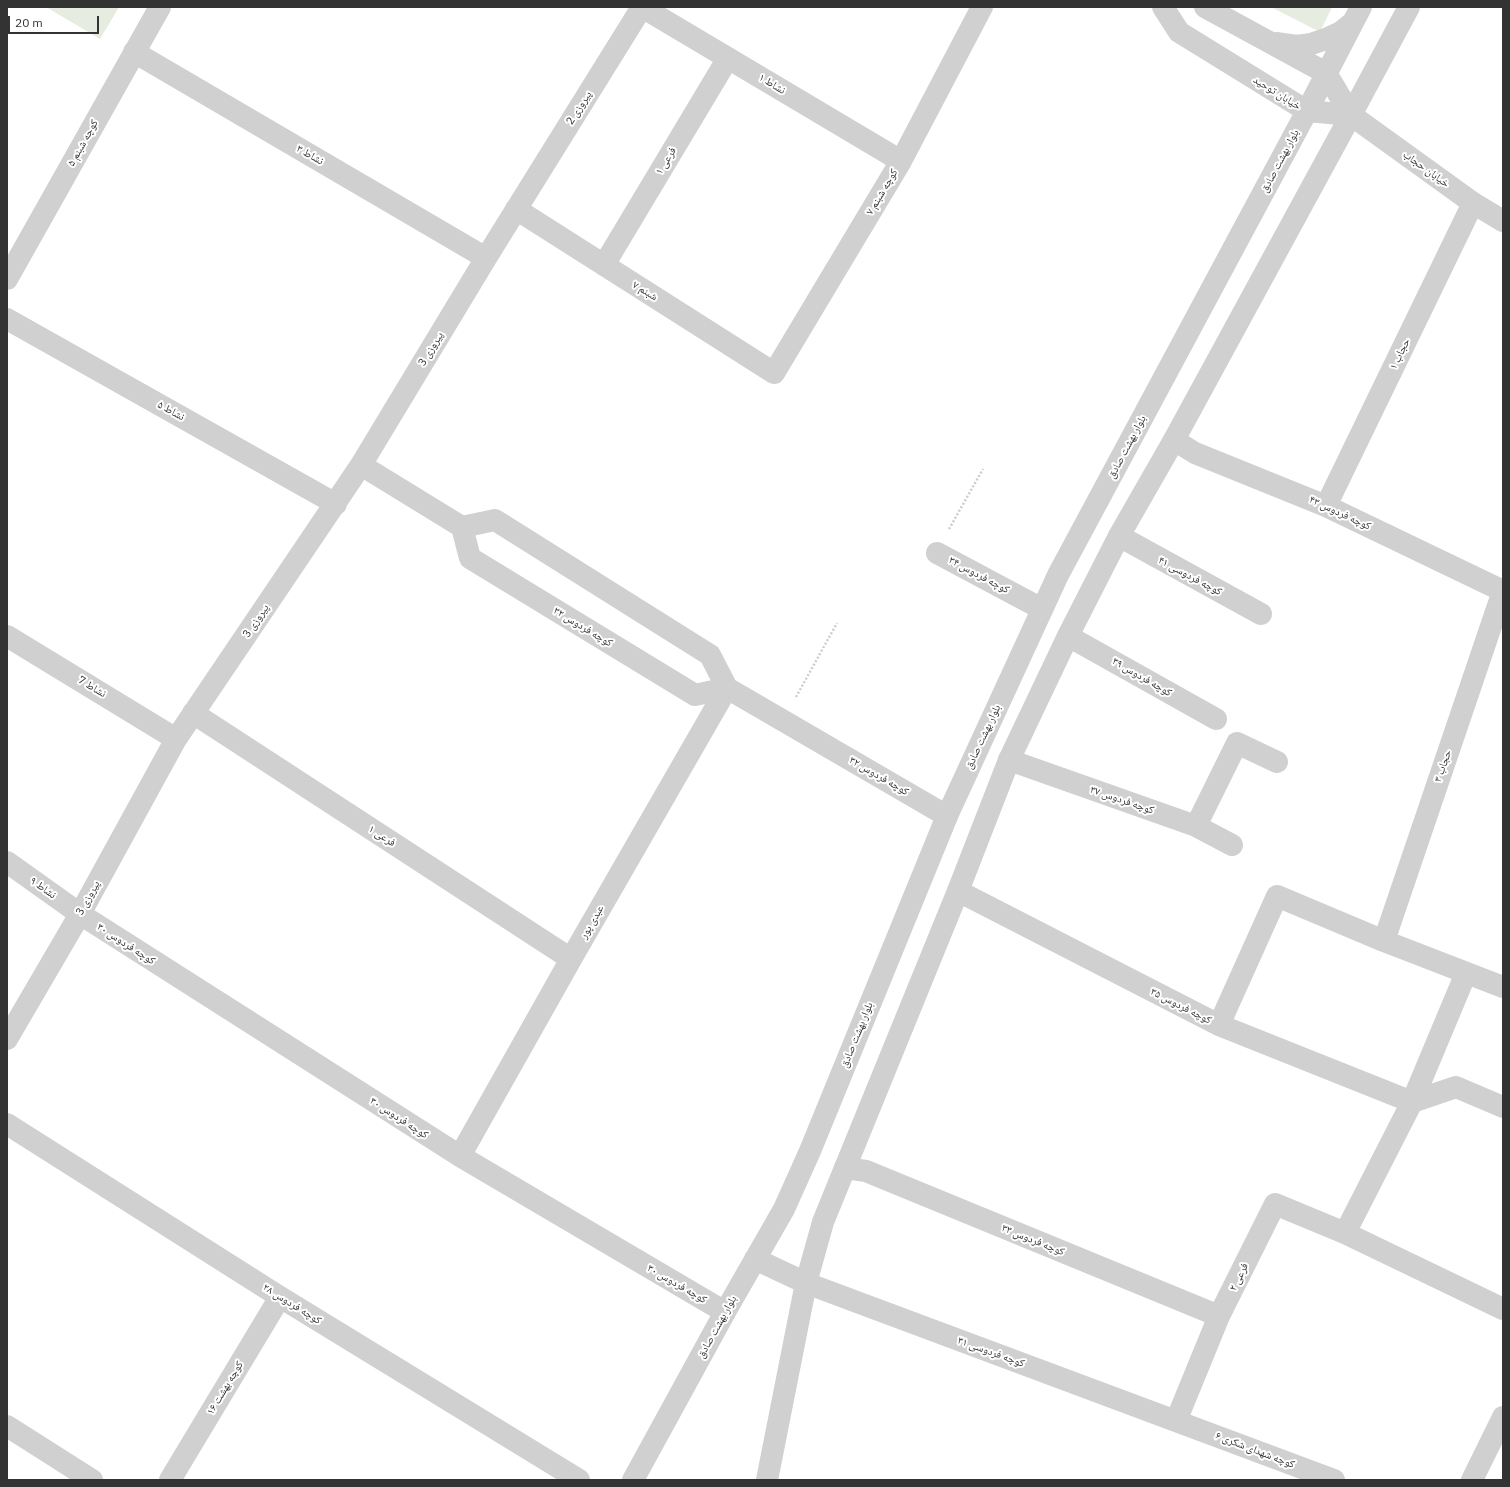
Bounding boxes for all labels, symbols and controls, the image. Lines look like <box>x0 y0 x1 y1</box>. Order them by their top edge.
scale bar <box>10 8 101 34</box>
text: 20 m <box>15 15 43 30</box>
street label: نشاط ۱ <box>756 71 788 97</box>
street label: خیابان توحید <box>1251 73 1303 113</box>
street label: پیروزی 2 <box>563 89 595 127</box>
street label: کوچه شبنم ۵ <box>65 117 101 169</box>
street label: بلوار بهشت صادق <box>1258 127 1302 195</box>
street label: نشاط ۳ <box>294 142 326 168</box>
street label: فرعی ۱ <box>653 145 679 177</box>
street label: خیابان حجاب <box>1400 148 1452 190</box>
street label: کوچه شبنم ۷ <box>863 167 901 217</box>
street label: شبنم ۷ <box>630 278 660 304</box>
street label: پیروزی 3 <box>416 330 446 368</box>
street label: حجاب ۱ <box>1387 336 1413 372</box>
street label: نشاط ۵ <box>155 398 187 424</box>
street label: بلوار بهشت صادق <box>1105 413 1149 481</box>
street label: کوچه فردوس ۴۳ <box>1307 493 1373 533</box>
street label: کوچه فردوس ۳۴ <box>946 554 1012 596</box>
street label: کوچه فردوسی ۴۱ <box>1156 554 1224 598</box>
street label: پیروزی 3 <box>240 602 272 640</box>
street label: کوچه فردوس ۳۲ <box>551 604 615 650</box>
street label: کوچه فردوس ۳۹ <box>1110 655 1174 699</box>
street label: نشاط 7 <box>75 673 109 701</box>
street label: بلوار بهشت صادق <box>962 703 1004 771</box>
street label: حجاب ۳ <box>1431 748 1455 784</box>
street label: کوچه فردوس ۳۲ <box>847 754 911 798</box>
street label: کوچه فردوس ۳۷ <box>1088 783 1156 817</box>
street label: فرعی ۱ <box>366 822 398 850</box>
street label: نشاط ۹ <box>27 874 59 902</box>
street label: پیروزی 3 <box>73 878 103 918</box>
street label: عبدی پور <box>577 903 607 941</box>
street label: کوچه فردوس ۳۰ <box>94 920 158 968</box>
street label: کوچه فردوس ۳۵ <box>1148 985 1214 1027</box>
street label: بلوار بهشت صادق <box>838 1000 876 1070</box>
street label: کوچه فردوس ۳۰ <box>367 1094 431 1142</box>
street label: کوچه فردوس ۳۳ <box>1000 1221 1066 1259</box>
street label: فرعی ۲ <box>1227 1261 1251 1293</box>
street label: کوچه فردوس ۳۰ <box>645 1262 709 1306</box>
street label: کوچه فردوس ۲۸ <box>260 1281 324 1327</box>
street label: بلوار بهشت صادق <box>694 1293 740 1361</box>
street label: کوچه فردوسی ۳۱ <box>956 1334 1026 1370</box>
street label: کوچه بهشت ۱۶ <box>204 1359 246 1417</box>
street label: کوچه شهدای شکری ۶ <box>1213 1429 1297 1471</box>

